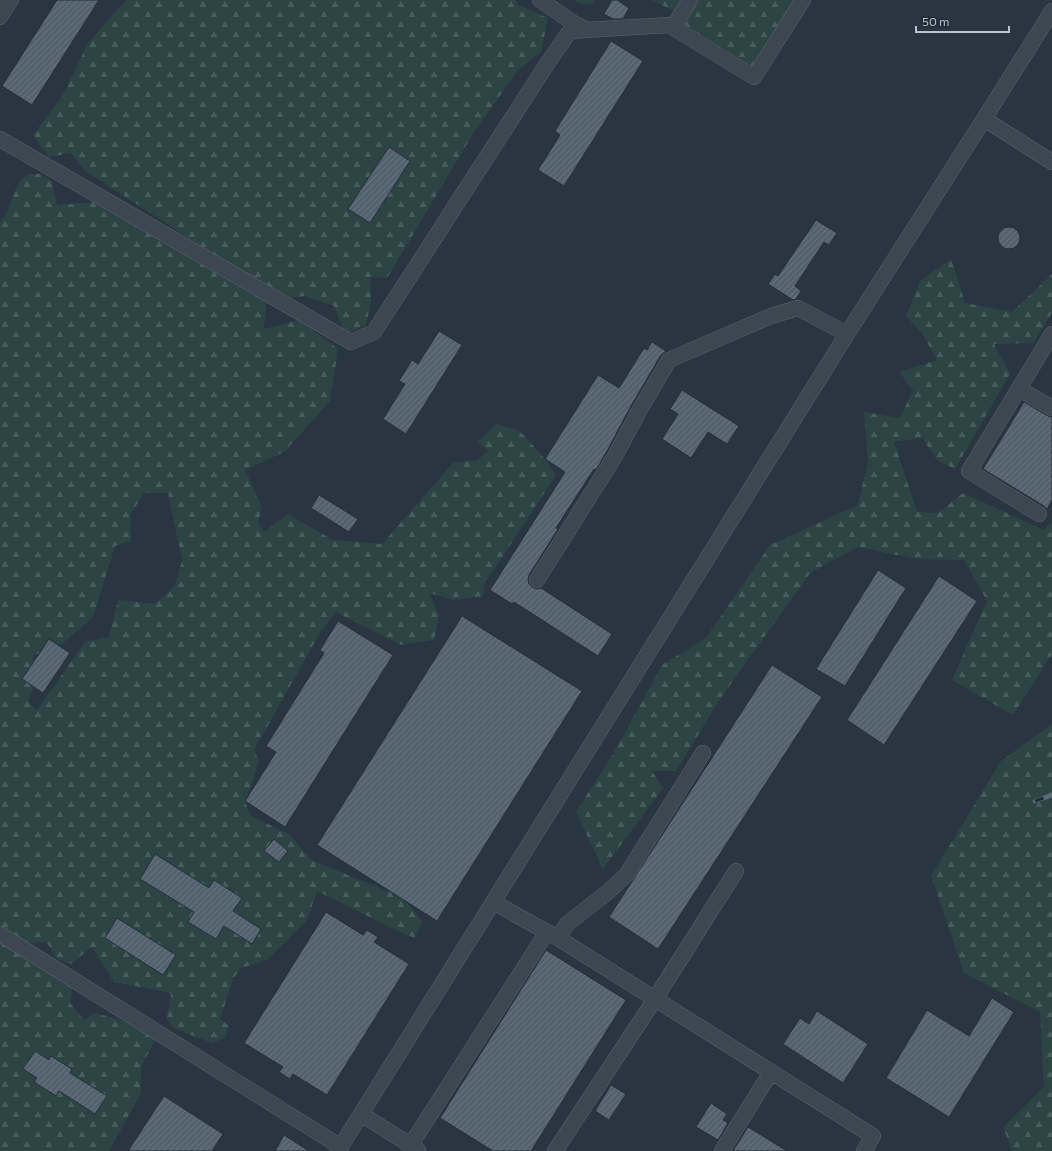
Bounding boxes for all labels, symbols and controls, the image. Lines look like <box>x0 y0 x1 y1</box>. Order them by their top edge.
scale bar <box>916 8 1009 34</box>
text: 50 m <box>922 14 950 28</box>

